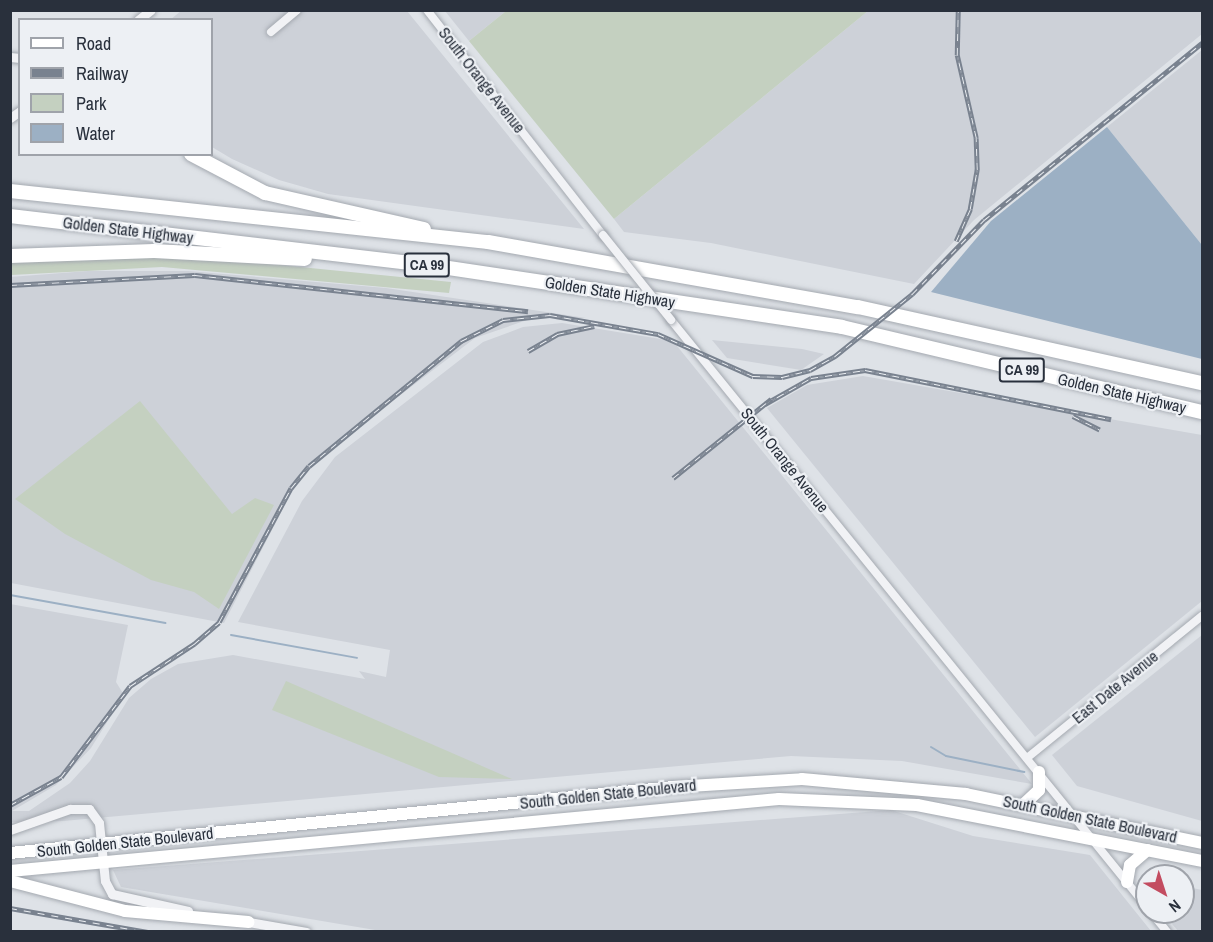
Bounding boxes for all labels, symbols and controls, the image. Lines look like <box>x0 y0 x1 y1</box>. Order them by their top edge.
legend <box>18 18 213 156</box>
street label: South Orange Avenue <box>435 23 529 137</box>
text: Road <box>76 31 111 56</box>
text: Railway <box>76 61 129 86</box>
text: Park <box>76 91 106 116</box>
text: Water <box>76 121 115 146</box>
street label: Golden State Highway <box>62 212 194 248</box>
road number: CA 99 <box>403 253 451 277</box>
street label: Golden State Highway <box>544 272 676 312</box>
road number: CA 99 <box>998 358 1046 382</box>
street label: Golden State Highway <box>1056 369 1188 417</box>
street label: South Orange Avenue <box>737 404 833 516</box>
street label: East Date Avenue <box>1068 646 1162 728</box>
street label: South Golden State Boulevard <box>519 775 697 813</box>
street label: South Golden State Boulevard <box>1001 791 1179 847</box>
street label: South Golden State Boulevard <box>36 823 214 861</box>
north arrow <box>1135 864 1195 924</box>
text: N <box>1164 895 1186 918</box>

